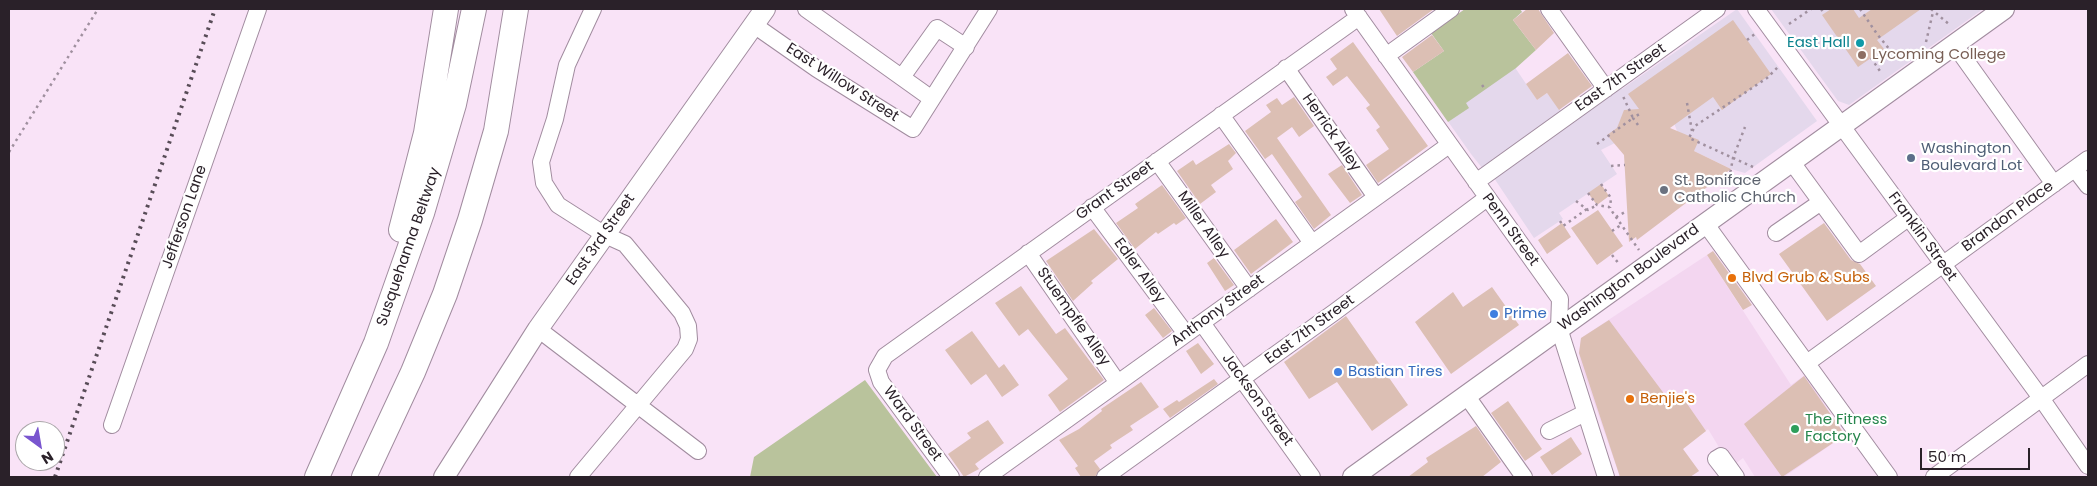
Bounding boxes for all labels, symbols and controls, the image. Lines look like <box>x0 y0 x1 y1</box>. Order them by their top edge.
place label: East Hall <box>1787 34 1850 52</box>
marker: East Hall <box>1854 37 1866 49</box>
street label: East Willow Street <box>782 40 902 126</box>
street label: East 7th Street <box>1572 40 1670 116</box>
place label: Lycoming College <box>1872 46 2006 64</box>
marker: Lycoming College <box>1856 49 1868 61</box>
street label: Herrick Alley <box>1298 91 1364 175</box>
place label: Washington Boulevard Lot <box>1921 140 2022 175</box>
marker: Washington Boulevard Lot <box>1905 152 1917 164</box>
street label: Grant Street <box>1073 158 1157 224</box>
street label: Jefferson Lane <box>159 163 211 271</box>
street label: Susquehanna Beltway <box>373 165 445 329</box>
place label: St. Boniface Catholic Church <box>1674 172 1796 207</box>
street label: Brandon Place <box>1959 178 2057 256</box>
marker: St. Boniface Catholic Church <box>1658 184 1670 196</box>
street label: Miller Alley <box>1173 188 1233 262</box>
street label: Franklin Street <box>1884 189 1960 285</box>
street label: Penn Street <box>1478 190 1542 270</box>
street label: East 3rd Street <box>563 191 639 289</box>
street label: Washington Boulevard <box>1555 221 1703 335</box>
street label: Edler Alley <box>1109 235 1169 307</box>
street label: Stuempfle Alley <box>1032 264 1114 370</box>
place label: Blvd Grub & Subs <box>1742 269 1870 287</box>
street label: Anthony Street <box>1168 271 1268 351</box>
marker: Blvd Grub & Subs <box>1726 272 1738 284</box>
street label: East 7th Street <box>1262 291 1358 369</box>
place label: Prime <box>1504 305 1547 323</box>
marker: Prime <box>1488 308 1500 320</box>
street label: Jackson Street <box>1217 350 1297 450</box>
place label: Bastian Tires <box>1348 363 1443 381</box>
marker: Bastian Tires <box>1332 366 1344 378</box>
street label: Ward Street <box>879 383 945 465</box>
place label: Benjie's <box>1640 390 1695 408</box>
marker: Benjie's <box>1624 393 1636 405</box>
place label: The Fitness Factory <box>1805 411 1887 446</box>
north arrow <box>15 421 65 471</box>
marker: The Fitness Factory <box>1789 423 1801 435</box>
scale bar <box>1922 438 2032 470</box>
text: 50 m <box>1928 446 1966 467</box>
text: N <box>38 447 57 469</box>

